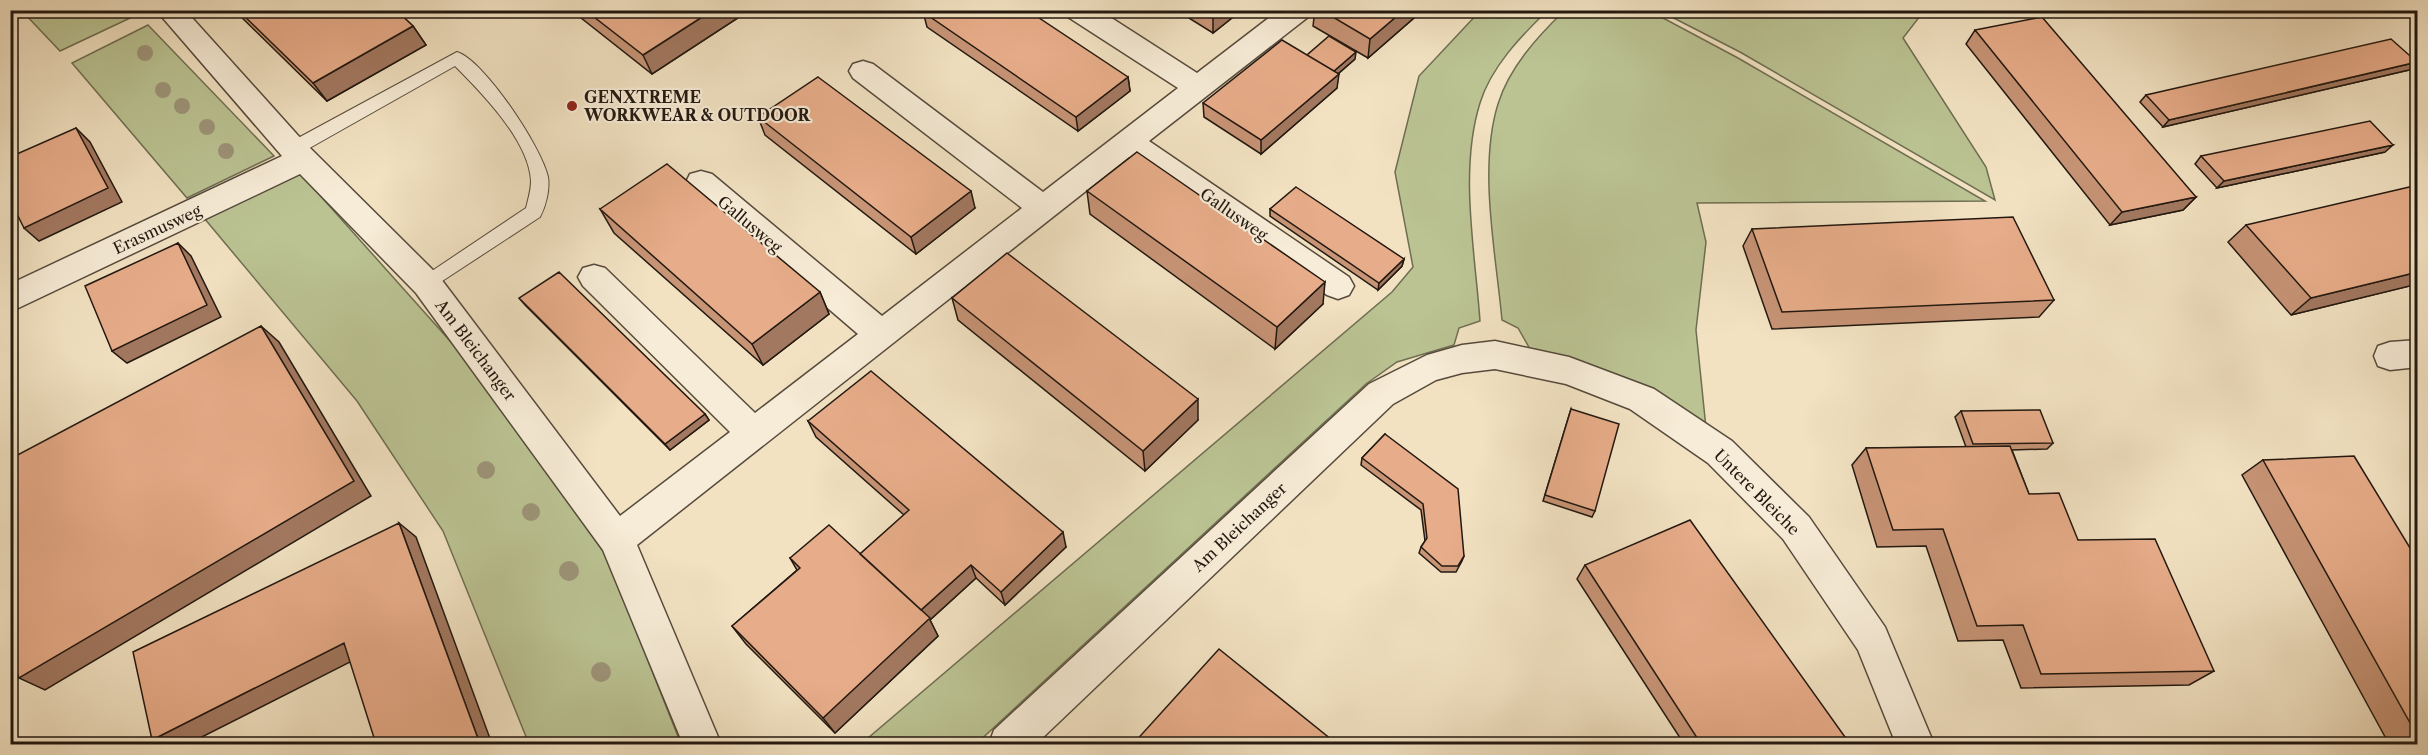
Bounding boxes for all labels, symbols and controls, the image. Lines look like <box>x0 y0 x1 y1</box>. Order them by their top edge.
place label: GENXTREME WORKWEAR & OUTDOOR <box>583 87 811 125</box>
marker: GENXTREME WORKWEAR & OUTDOOR <box>565 99 579 113</box>
street label: Gallusweg <box>1196 184 1272 245</box>
street label: Gallusweg <box>714 191 787 257</box>
street label: Erasmusweg <box>110 200 205 258</box>
street label: Am Bleichanger <box>431 295 521 405</box>
street label: Untere Bleiche <box>1710 445 1804 539</box>
street label: Am Bleichanger <box>1187 478 1290 576</box>

